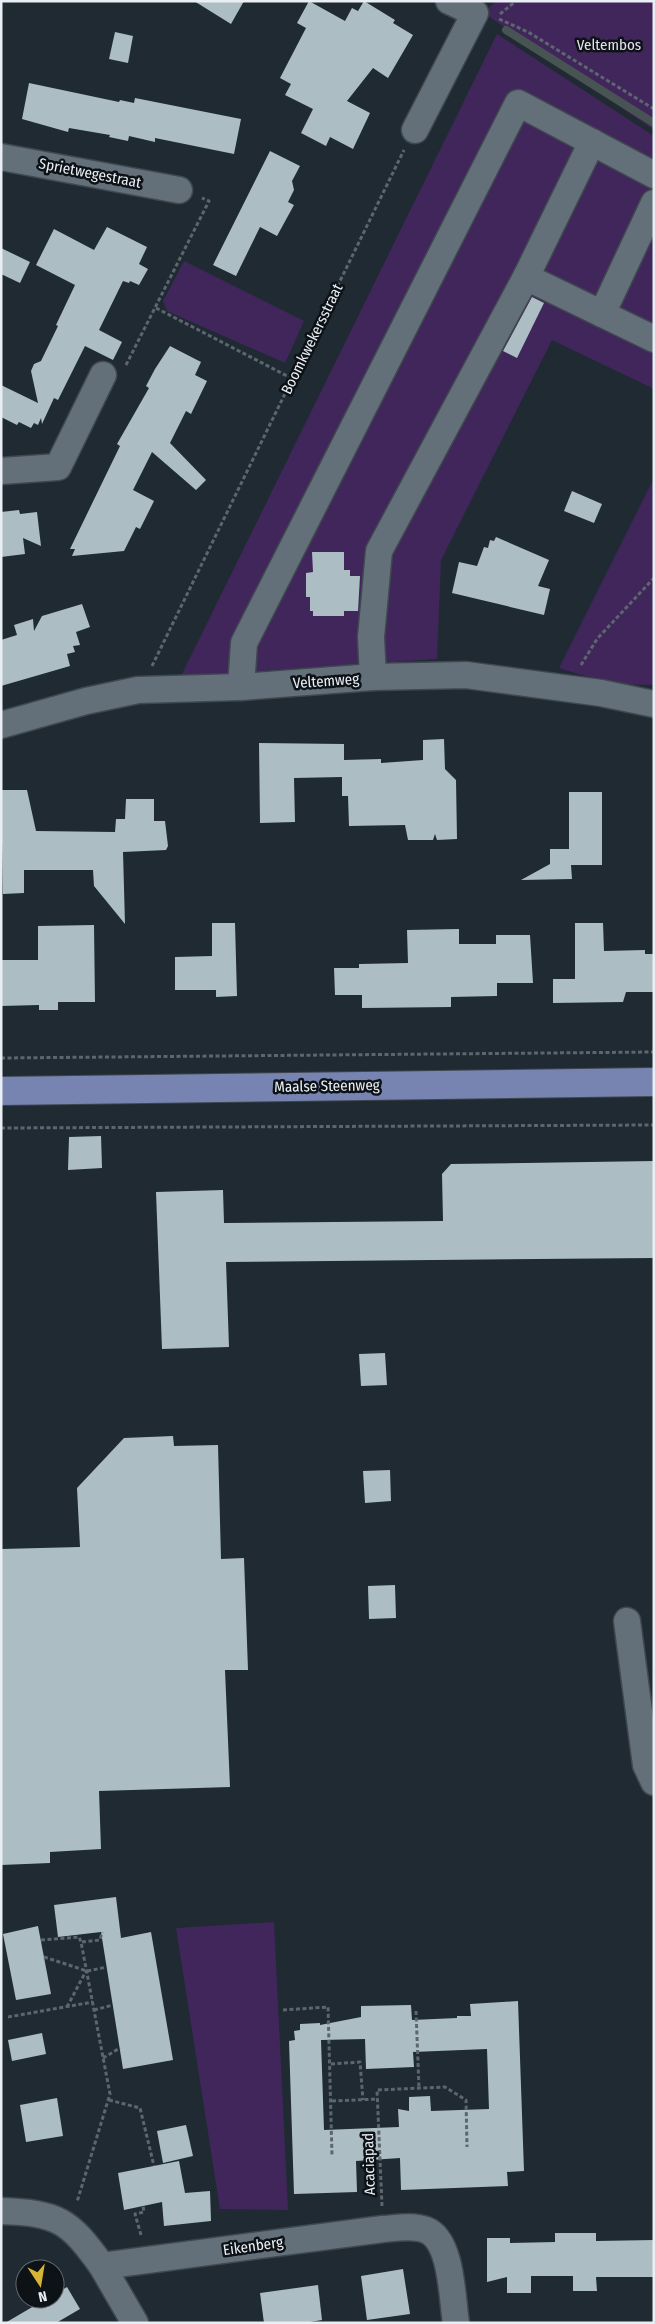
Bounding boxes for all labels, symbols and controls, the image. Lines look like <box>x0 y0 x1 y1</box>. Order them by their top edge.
park label: Veltembos <box>577 36 641 54</box>
street label: Sprietwegestraat <box>37 154 143 192</box>
street label: Boomkwekersstraat <box>277 281 347 397</box>
street label: Veltemweg <box>292 670 360 692</box>
street label: Maalse Steenweg <box>274 1076 380 1096</box>
street label: Acaciapad <box>359 2133 379 2195</box>
street label: Eikenberg <box>222 2233 284 2259</box>
north arrow <box>15 2259 65 2309</box>
text: N <box>37 2287 48 2305</box>

